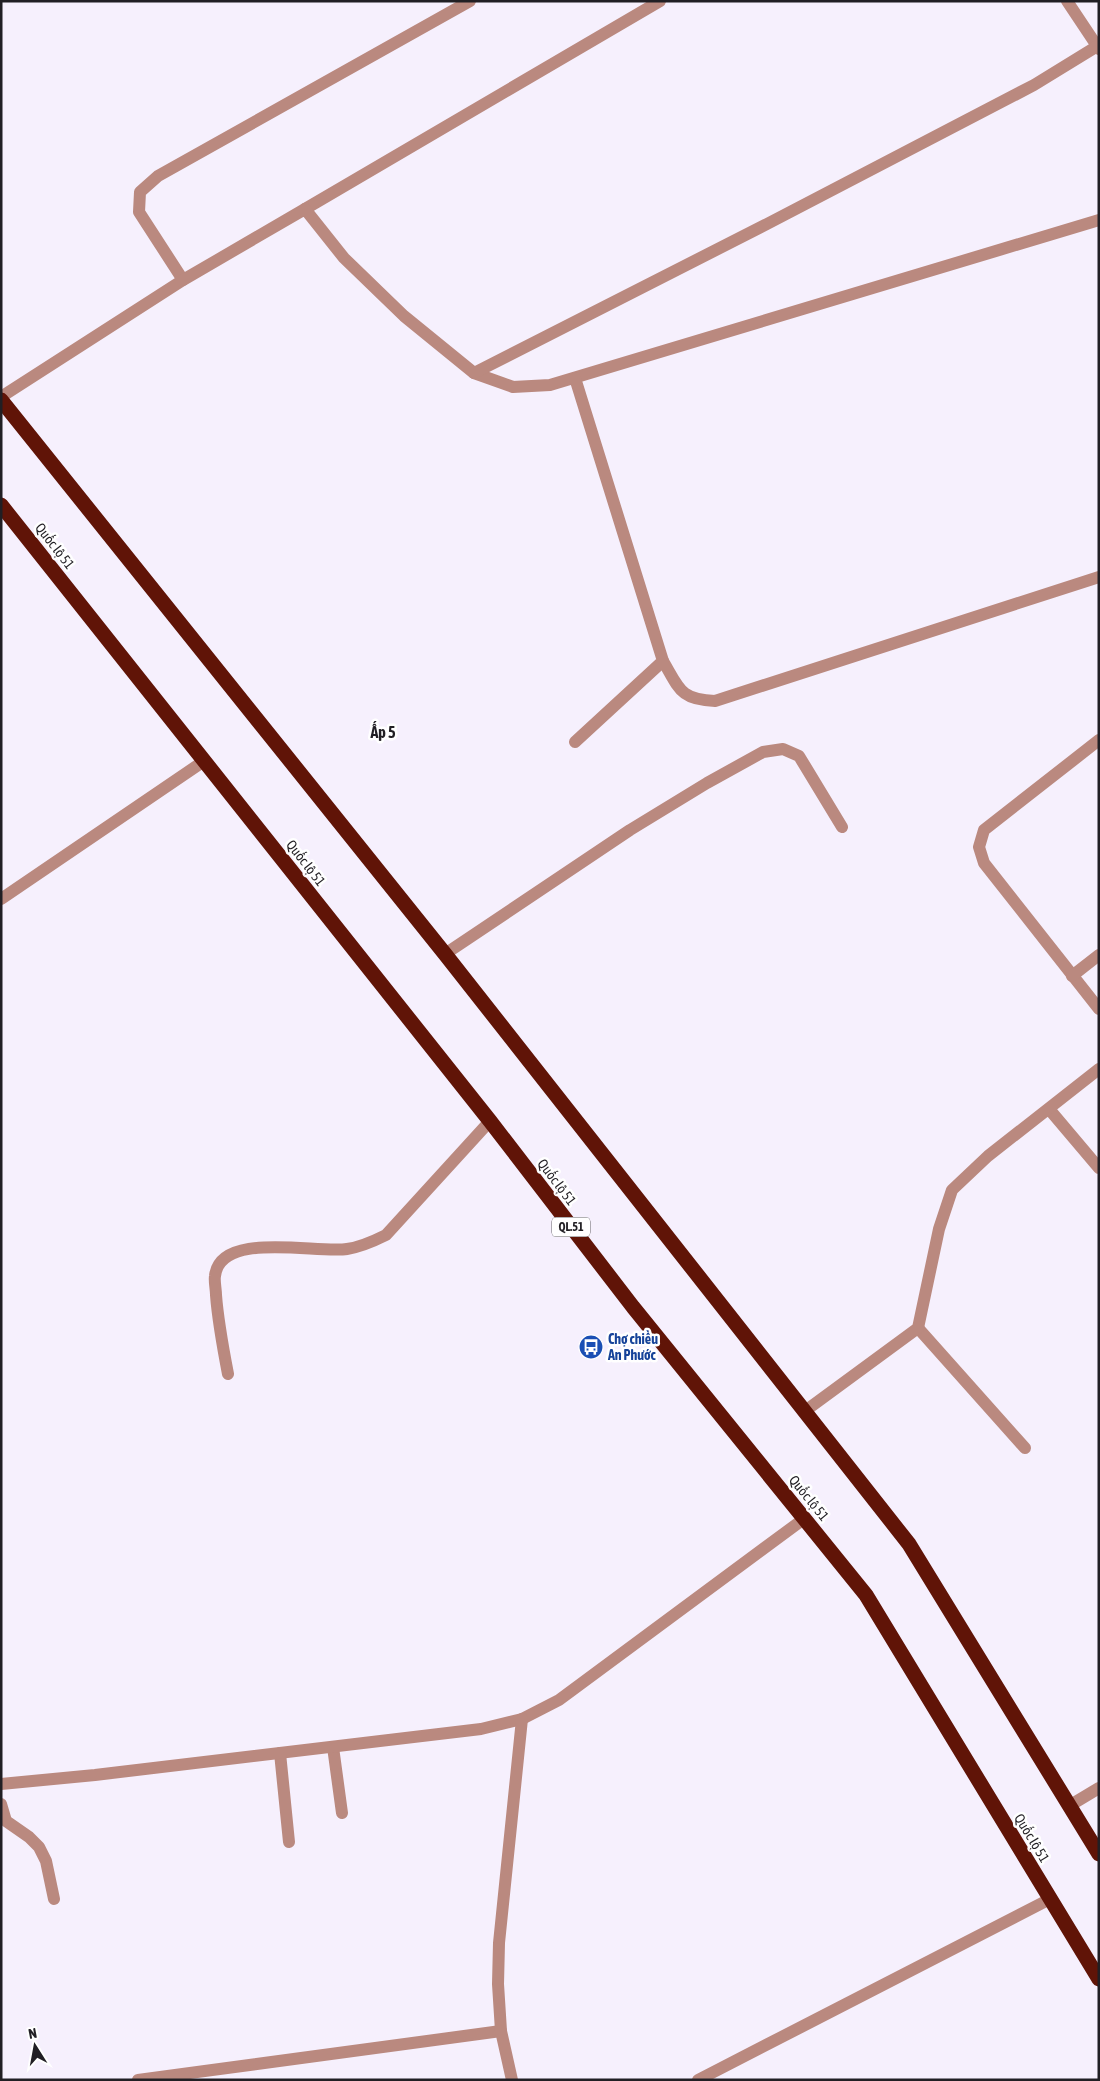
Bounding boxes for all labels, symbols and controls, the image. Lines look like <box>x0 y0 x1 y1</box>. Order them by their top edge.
street label: Quốc lộ 51 <box>32 519 79 572</box>
district label: Ấp 5 <box>369 721 396 741</box>
street label: Quốc lộ 51 <box>283 836 330 889</box>
street label: Quốc lộ 51 <box>534 1155 580 1208</box>
road number: QL.51 <box>552 1218 590 1236</box>
place label: Chợ chiều An Phước <box>607 1330 658 1363</box>
bus stop icon: Chợ chiều An Phước <box>578 1334 604 1360</box>
street label: Quốc lộ 51 <box>786 1471 833 1524</box>
street label: Quốc lộ 51 <box>1011 1810 1054 1865</box>
north arrow <box>10 2021 60 2071</box>
text: N <box>27 2025 38 2042</box>

